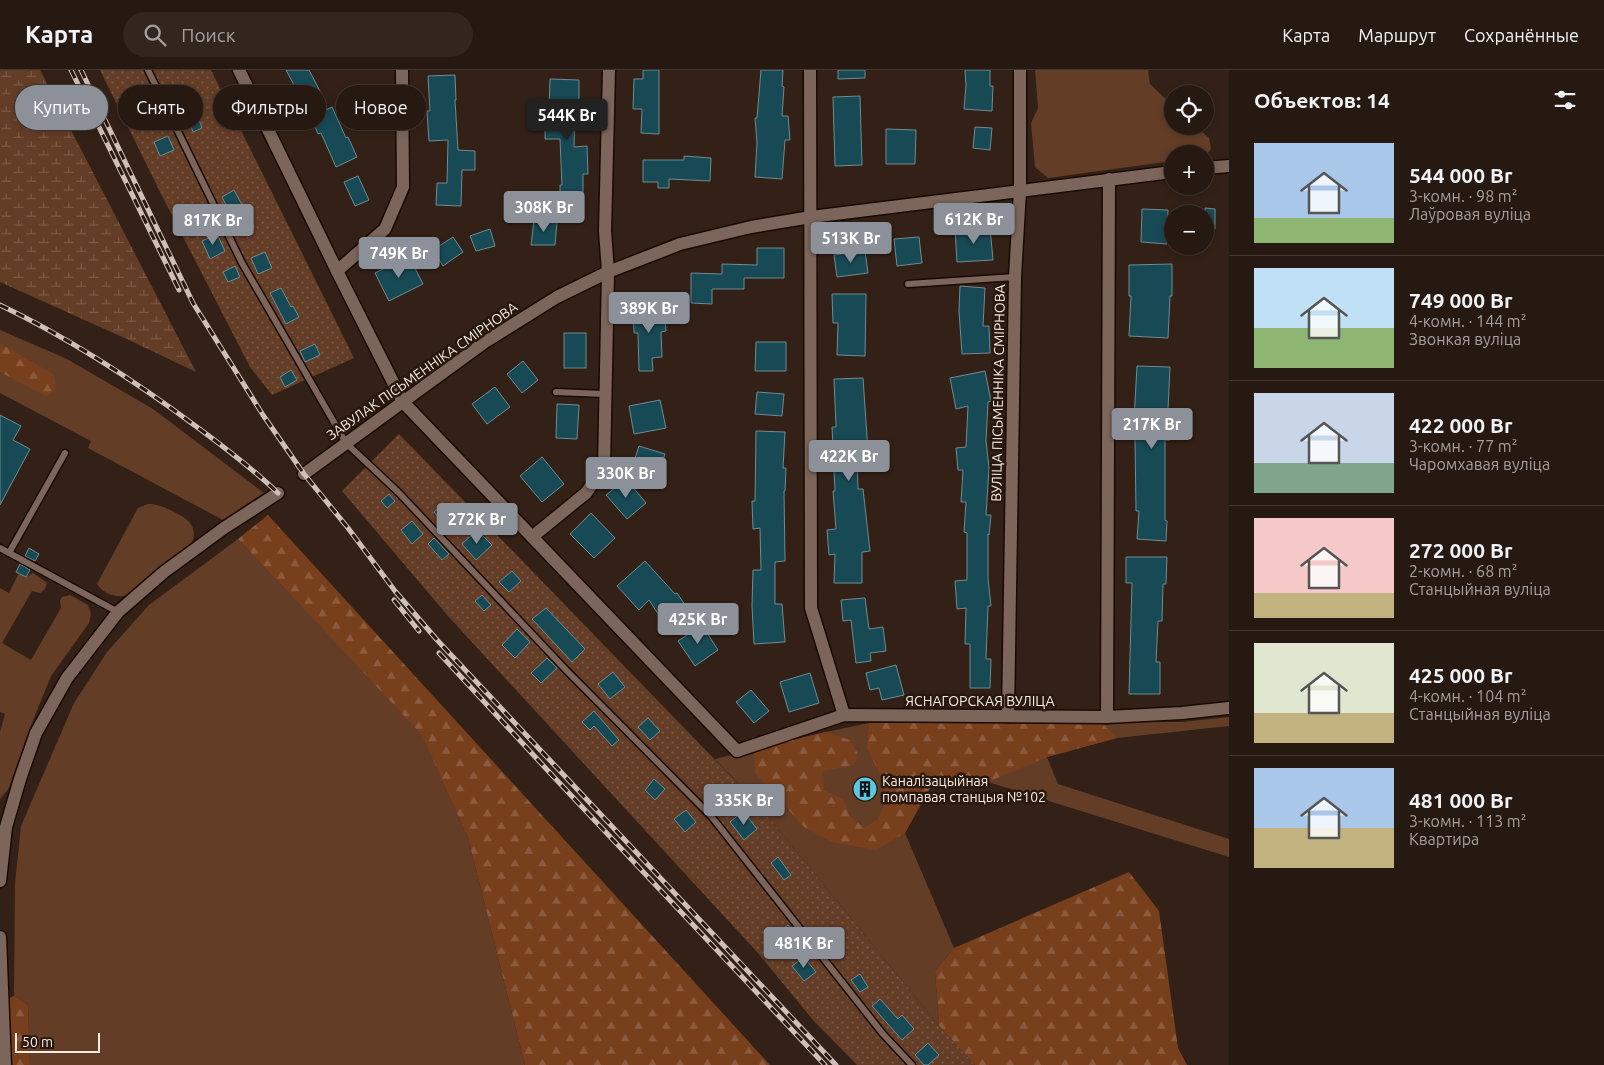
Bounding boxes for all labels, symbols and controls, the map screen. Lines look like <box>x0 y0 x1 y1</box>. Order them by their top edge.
search box <box>123 12 473 57</box>
text: Карта <box>25 21 93 48</box>
icon: search <box>141 21 169 49</box>
text: Поиск <box>181 24 235 46</box>
text: Карта <box>1282 25 1330 45</box>
text: Маршрут <box>1358 25 1436 45</box>
text: Сохранённые <box>1464 25 1579 45</box>
chip: Купить <box>15 85 108 130</box>
chip: Снять <box>118 85 203 130</box>
chip: Фильтры <box>213 85 326 130</box>
chip: Новое <box>336 85 426 130</box>
map controls <box>1164 85 1214 255</box>
button: locate <box>1164 85 1214 135</box>
icon: filters <box>1551 86 1579 114</box>
text: Объектов: 14 <box>1254 88 1390 112</box>
pin: 544K Br <box>521 98 613 141</box>
text: 544K Br <box>538 106 596 124</box>
button: + <box>1164 145 1214 195</box>
icon: home <box>1294 163 1354 223</box>
text: 544 000 Br <box>1409 163 1513 187</box>
text: 3-комн. · 98 m² <box>1409 187 1517 205</box>
pin: 308K Br <box>498 190 590 233</box>
text: 308K Br <box>515 198 573 216</box>
pin: 612K Br <box>928 202 1020 245</box>
pin: 817K Br <box>167 204 259 246</box>
button: − <box>1164 205 1214 255</box>
text: Лаўровая вуліца <box>1409 205 1531 223</box>
text: 612K Br <box>945 210 1003 228</box>
text: 817K Br <box>184 211 242 229</box>
pin: 513K Br <box>805 222 897 264</box>
text: 513K Br <box>822 229 880 247</box>
pin: 749K Br <box>353 236 445 279</box>
text: 749K Br <box>370 244 428 262</box>
street label: ВУЛІЦА ПІСЬМЕННІКА СМІРНОВА <box>988 284 1008 502</box>
icon: home <box>1294 288 1354 348</box>
text: 749 000 Br <box>1409 288 1513 312</box>
pin: 389K Br <box>603 292 695 334</box>
street label: ЗАВУЛАК ПІСЬМЕННІКА СМІРНОВА <box>323 299 521 443</box>
text: 389K Br <box>620 299 678 317</box>
text: 4-комн. · 144 m² <box>1409 312 1526 330</box>
text: Звонкая вуліца <box>1409 330 1521 348</box>
pin: 217K Br <box>1106 408 1198 450</box>
icon: home <box>1294 413 1354 473</box>
text: 422 000 Br <box>1409 413 1513 437</box>
text: 217K Br <box>1123 415 1181 433</box>
text: 3-комн. · 77 m² <box>1409 437 1517 455</box>
pin: 422K Br <box>803 440 895 482</box>
text: 422K Br <box>820 447 878 465</box>
text: Чаромхавая вуліца <box>1409 455 1550 473</box>
pin: 330K Br <box>580 456 672 499</box>
text: 330K Br <box>597 464 655 482</box>
pin: 272K Br <box>431 502 523 545</box>
text: 272K Br <box>448 510 506 528</box>
icon: home <box>1294 538 1354 598</box>
text: 272 000 Br <box>1409 538 1513 562</box>
text: 2-комн. · 68 m² <box>1409 562 1517 580</box>
text: Станцыйная вуліца <box>1409 580 1551 598</box>
pin: 425K Br <box>652 602 744 645</box>
text: 425K Br <box>669 610 727 628</box>
icon: home <box>1294 663 1354 723</box>
text: 425 000 Br <box>1409 663 1513 687</box>
text: 4-комн. · 104 m² <box>1409 687 1526 705</box>
street label: ЯСНАГОРСКАЯ ВУЛІЦА <box>905 693 1055 709</box>
text: Станцыйная вуліца <box>1409 705 1551 723</box>
place label: Каналізацыйная помпавая станцыя №102 <box>882 773 1046 805</box>
building icon: Каналізацыйная помпавая станцыя №102 <box>852 776 878 802</box>
pin: 335K Br <box>698 784 790 826</box>
icon: home <box>1294 788 1354 848</box>
text: 481 000 Br <box>1409 788 1513 812</box>
text: 335K Br <box>715 791 773 809</box>
text: 3-комн. · 113 m² <box>1409 812 1526 830</box>
text: Квартира <box>1409 830 1479 848</box>
pin: 481K Br <box>758 926 850 969</box>
text: 481K Br <box>775 934 833 952</box>
scale bar <box>15 1030 100 1053</box>
text: 50 m <box>22 1034 53 1050</box>

